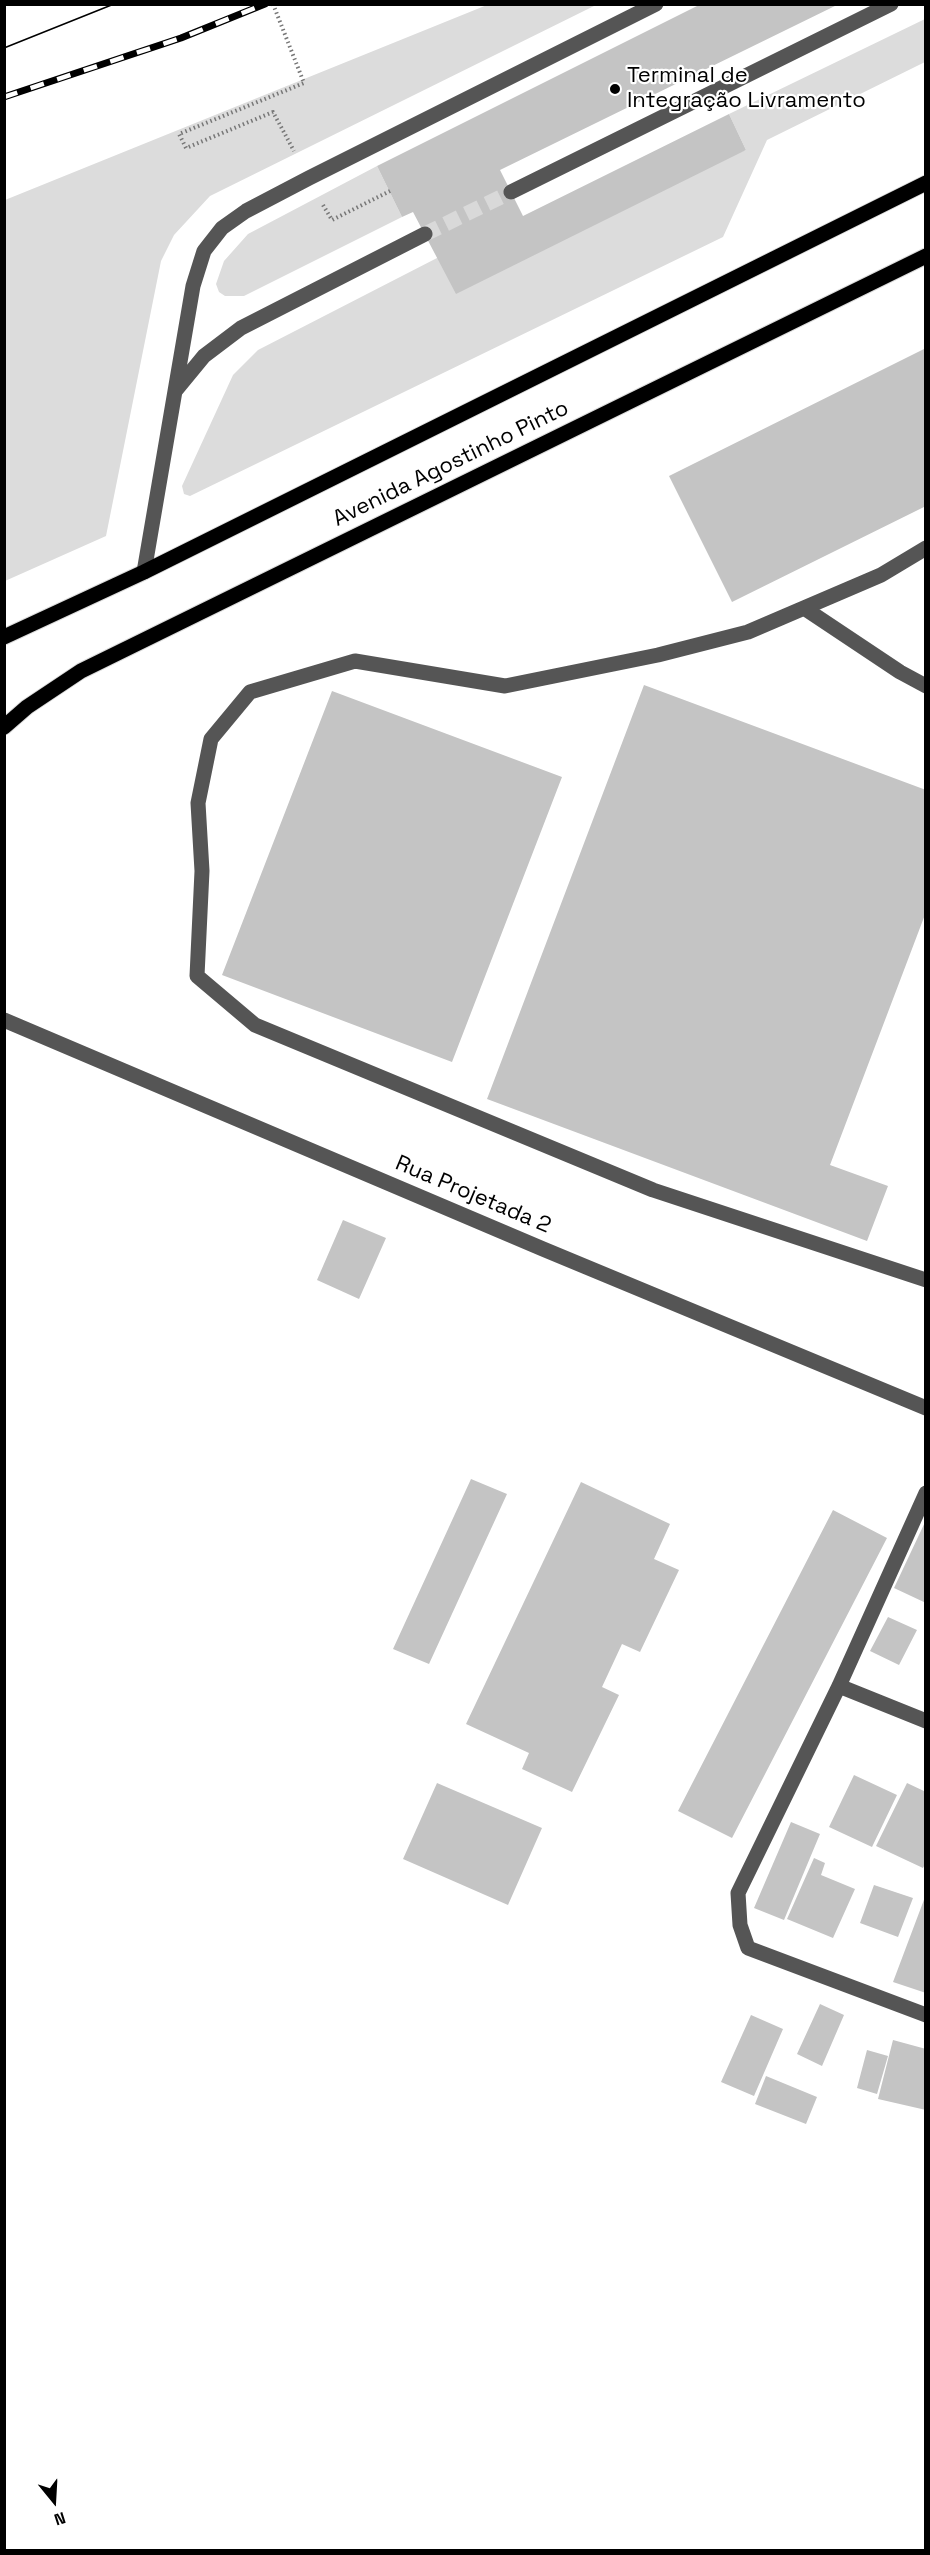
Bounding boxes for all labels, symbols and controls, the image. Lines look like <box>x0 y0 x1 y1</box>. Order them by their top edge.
place label: Terminal de Integração Livramento <box>627 63 866 114</box>
marker: Terminal de Integração Livramento <box>608 82 622 96</box>
street label: Avenida Agostinho Pinto <box>329 395 573 533</box>
street label: Rua Projetada 2 <box>391 1150 555 1240</box>
north arrow <box>24 2471 84 2531</box>
text: N <box>51 2507 68 2530</box>

